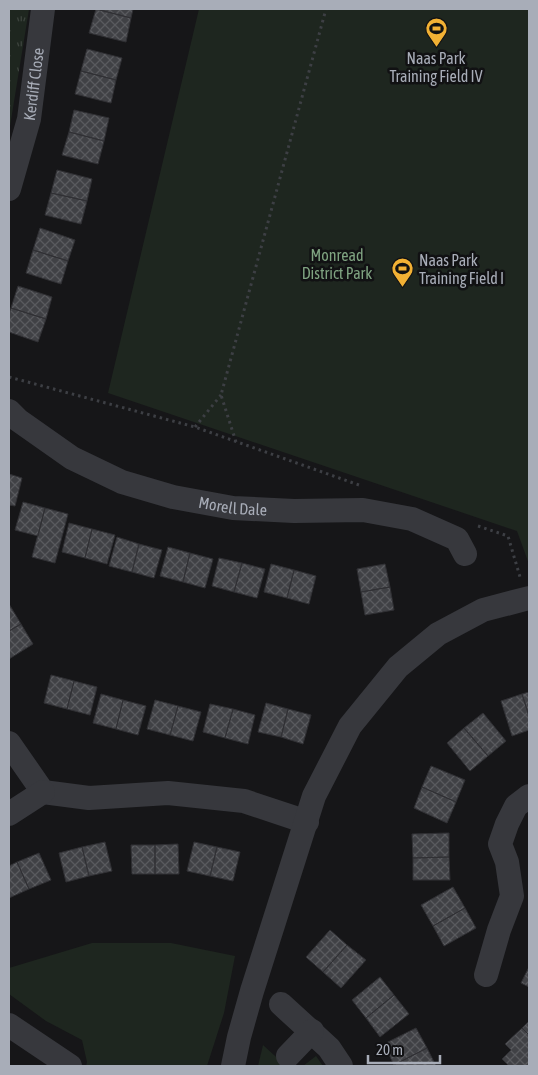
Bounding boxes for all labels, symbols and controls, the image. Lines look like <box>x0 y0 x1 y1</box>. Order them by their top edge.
sports icon: Naas Park Training Field IV <box>424 17 448 48</box>
street label: Kerdiff Close <box>20 47 47 122</box>
place label: Naas Park Training Field IV <box>389 49 483 86</box>
park label: Monread District Park <box>302 246 372 282</box>
place label: Naas Park Training Field I <box>419 251 504 288</box>
sports icon: Naas Park Training Field I <box>391 257 415 288</box>
street label: Morell Dale <box>197 493 267 519</box>
scale bar <box>368 1032 440 1064</box>
text: 20 m <box>376 1041 403 1058</box>

